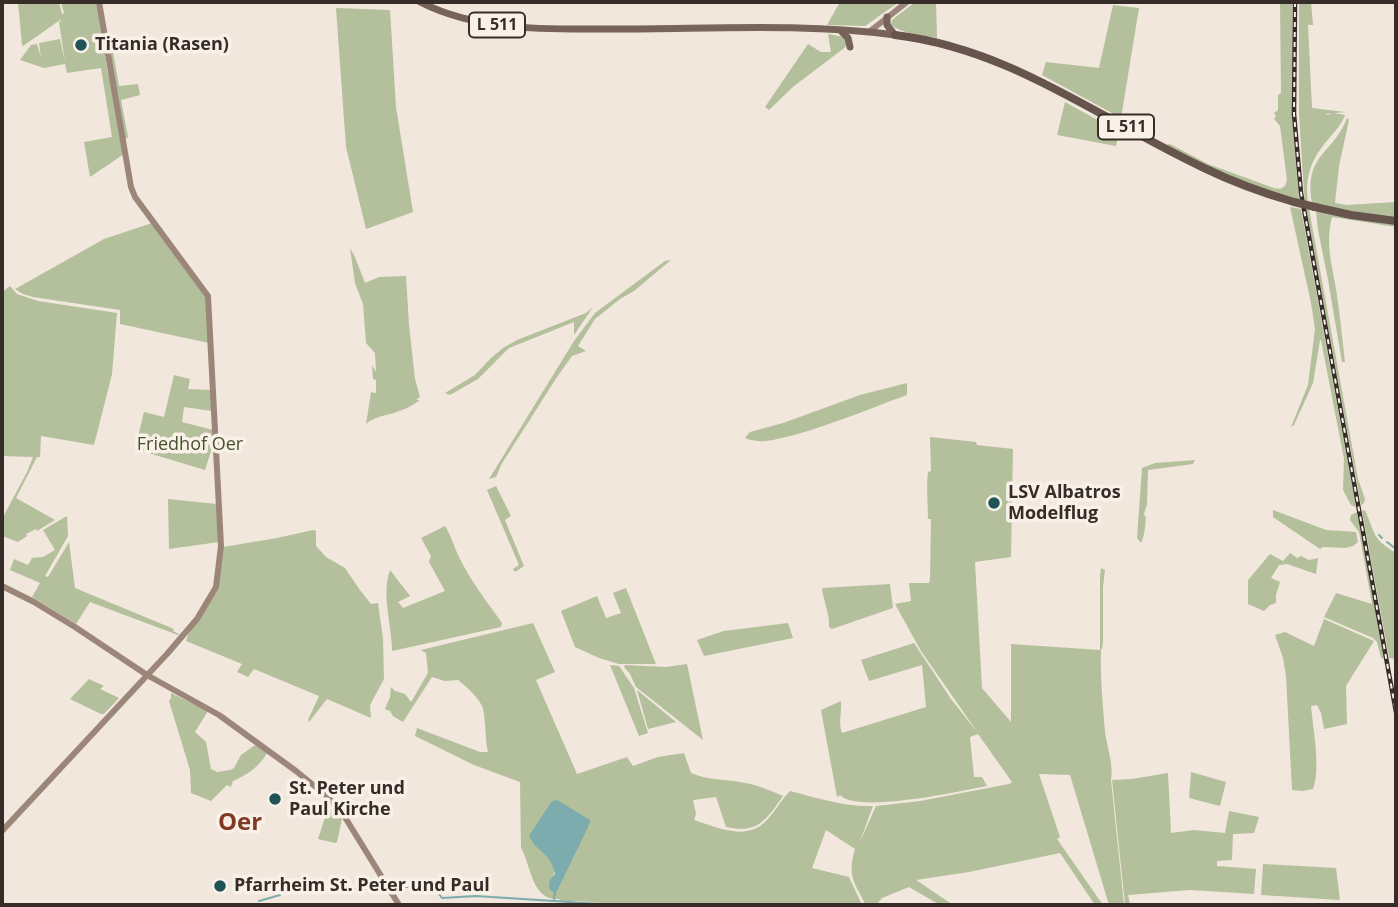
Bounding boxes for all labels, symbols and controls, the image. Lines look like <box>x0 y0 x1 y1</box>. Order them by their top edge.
road number: L 511 <box>469 13 525 38</box>
place label: Titania (Rasen) <box>95 34 229 56</box>
marker: Titania (Rasen) <box>73 37 89 53</box>
road number: L 511 <box>1098 114 1154 140</box>
park label: Friedhof Oer <box>137 434 243 456</box>
place label: LSV Albatros Modelflug <box>1008 482 1121 524</box>
marker: LSV Albatros Modelflug <box>986 495 1002 511</box>
place label: St. Peter und Paul Kirche <box>289 778 405 820</box>
marker: St. Peter und Paul Kirche <box>267 791 283 807</box>
district label: Oer <box>218 809 262 837</box>
place label: Pfarrheim St. Peter und Paul <box>234 875 490 897</box>
marker: Pfarrheim St. Peter und Paul <box>212 878 228 894</box>

